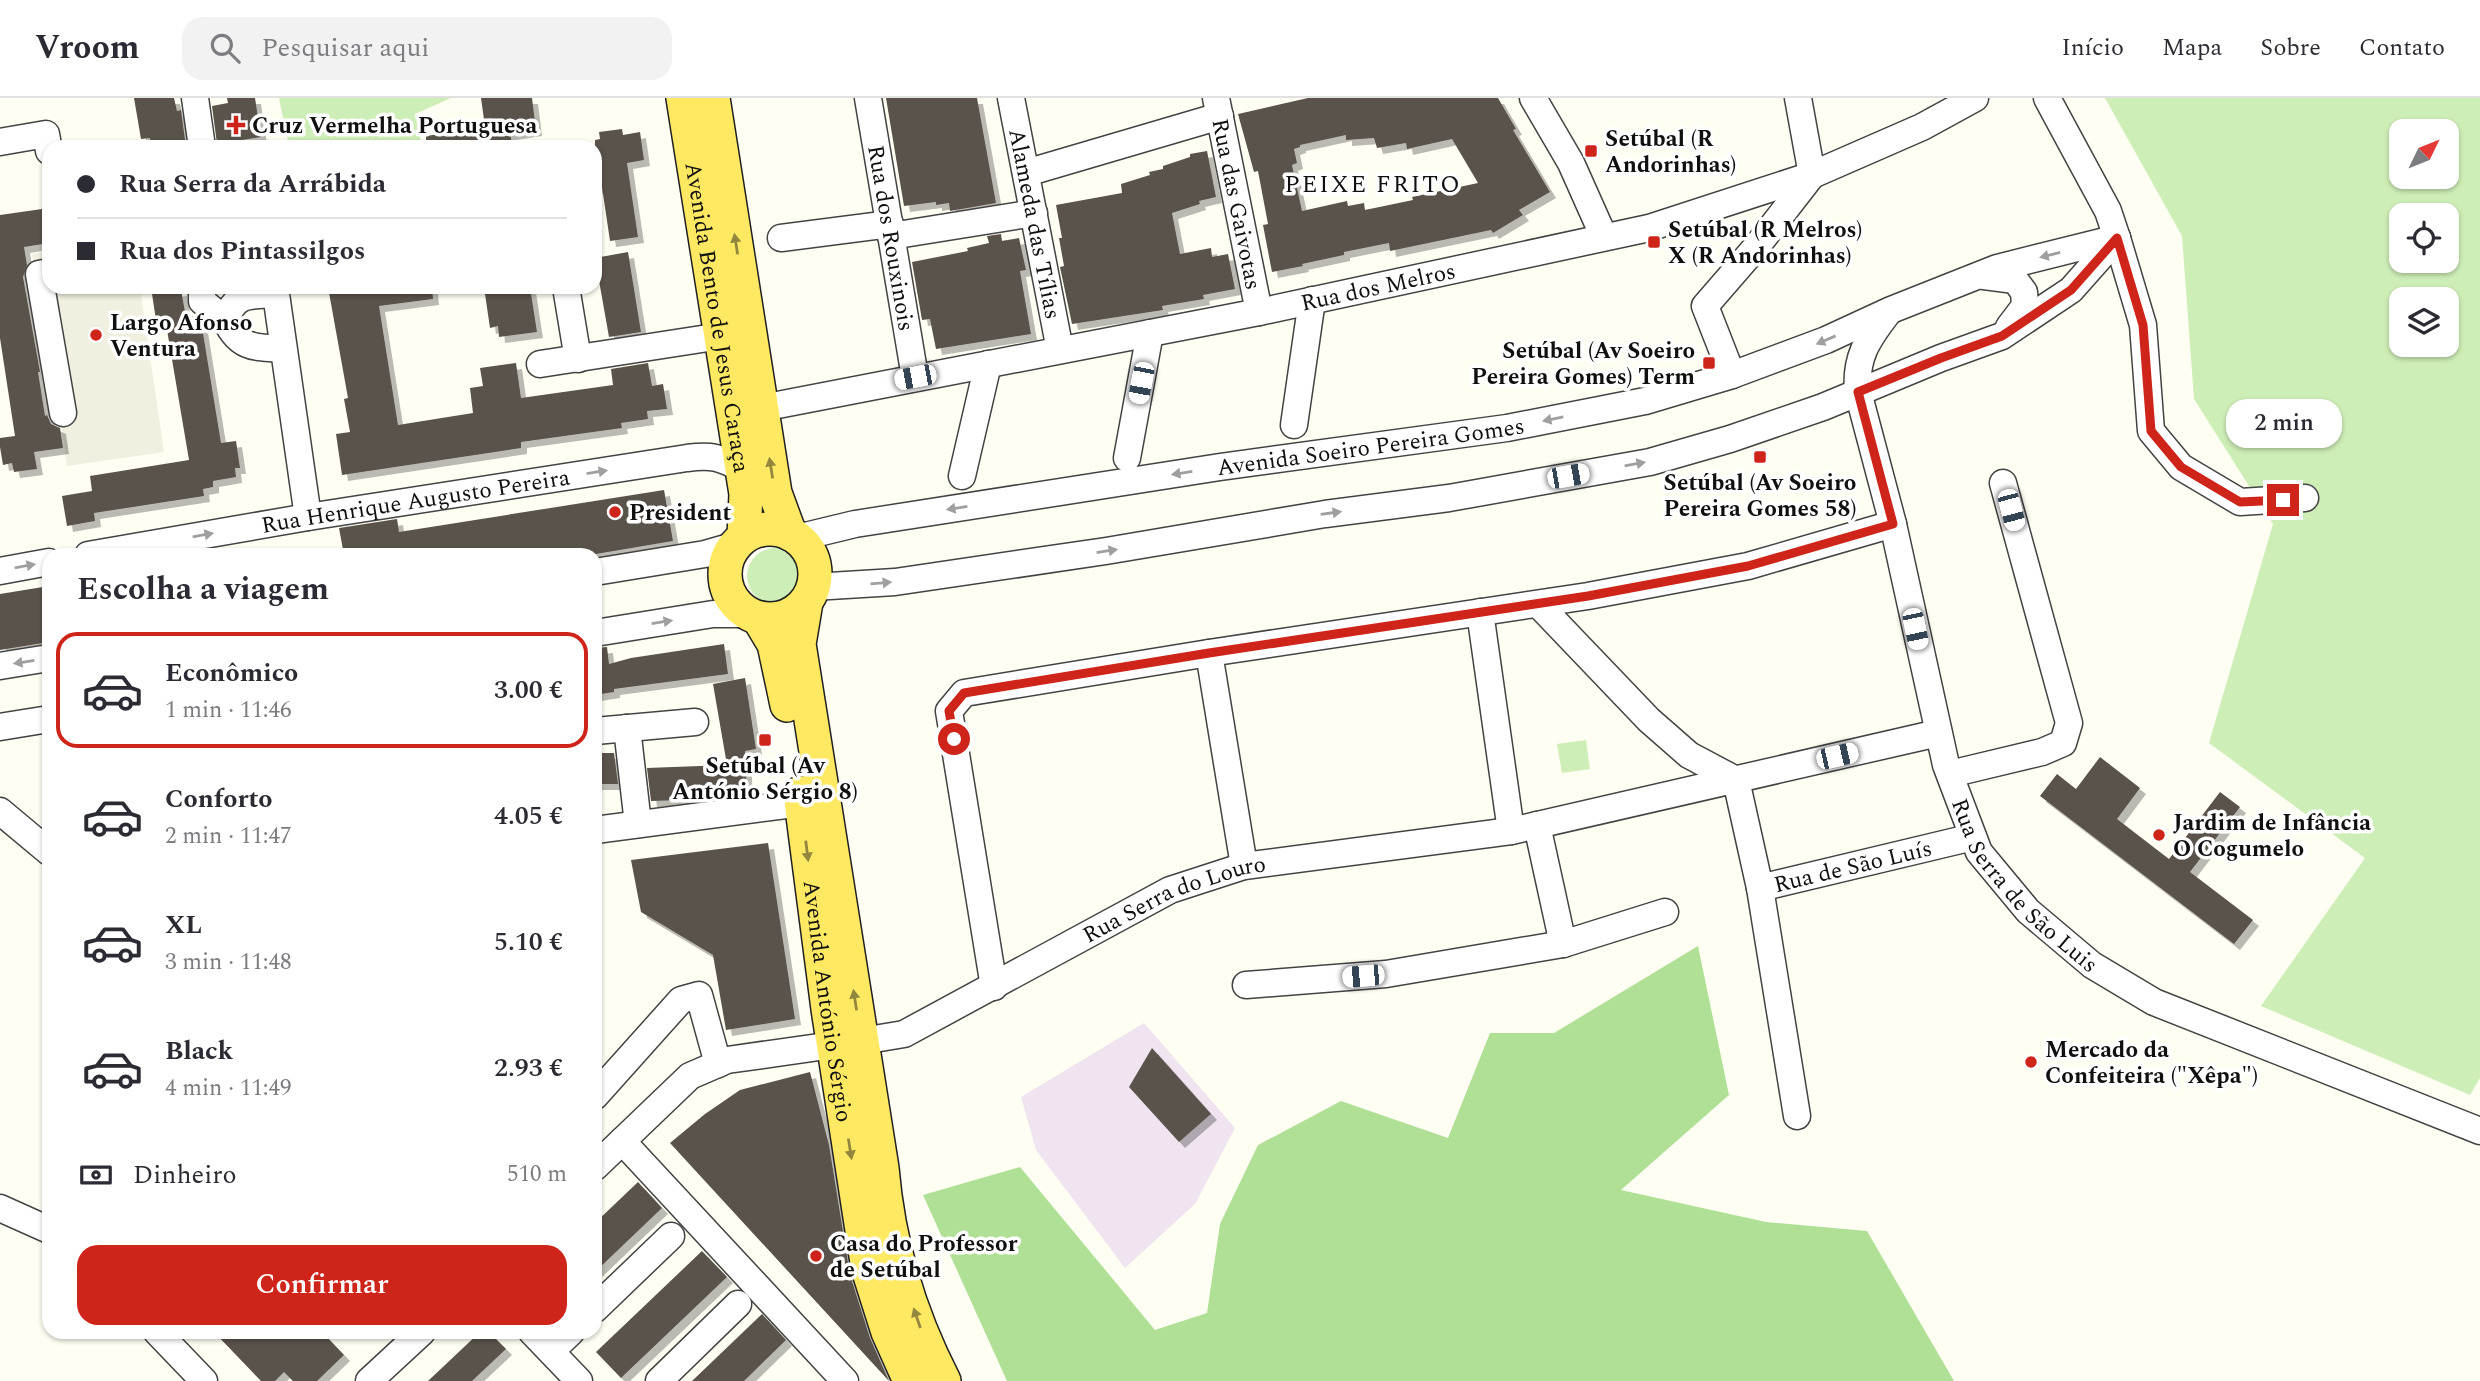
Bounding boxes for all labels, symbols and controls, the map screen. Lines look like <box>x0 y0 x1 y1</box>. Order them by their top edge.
search box <box>182 17 672 80</box>
text: Vroom <box>35 23 140 73</box>
text: Pesquisar aqui <box>262 28 429 68</box>
icon: search <box>206 29 244 67</box>
text: Início <box>2061 30 2124 66</box>
text: Mapa <box>2162 30 2222 66</box>
text: Sobre <box>2260 30 2321 66</box>
text: Contato <box>2359 30 2445 66</box>
place label: Cruz Vermelha Portuguesa <box>252 109 537 144</box>
marker: Cruz Vermelha Portuguesa <box>226 115 246 135</box>
street label: Rua das Gaivotas <box>1202 116 1270 293</box>
north arrow <box>2389 119 2459 189</box>
map controls <box>2389 119 2459 357</box>
place label: Setúbal (R Andorinhas) <box>1605 122 1736 183</box>
street label: Alameda das Tílias <box>998 126 1070 322</box>
street label: Rua dos Rouxinois <box>857 143 923 334</box>
marker: Setúbal (R Andorinhas) <box>1583 143 1599 159</box>
street label: Avenida Bento de Jesus Caraça <box>674 160 758 475</box>
text: Rua Serra da Arrábida <box>119 164 386 204</box>
district label: PEIXE FRITO <box>1284 167 1462 203</box>
button: locate <box>2389 203 2459 273</box>
place label: Setúbal (R Melros) X (R Andorinhas) <box>1668 213 1862 274</box>
text: Rua dos Pintassilgos <box>119 231 365 271</box>
one-way arrow <box>730 232 741 254</box>
marker: Setúbal (R Melros) X (R Andorinhas) <box>1646 234 1662 250</box>
one-way arrow <box>2039 250 2061 261</box>
street label: Rua dos Melros <box>1298 254 1459 322</box>
button: layers <box>2389 287 2459 357</box>
place label: Largo Afonso Ventura <box>110 306 252 367</box>
marker: Largo Afonso Ventura <box>88 327 104 343</box>
place label: Setúbal (Av Soeiro Pereira Gomes) Term <box>1471 334 1695 395</box>
one-way arrow <box>1815 334 1836 345</box>
marker: Setúbal (Av Soeiro Pereira Gomes) Term <box>1701 355 1717 371</box>
car <box>1127 360 1156 406</box>
car <box>893 363 938 391</box>
callout: 2 min <box>2225 398 2341 448</box>
text: 2 min <box>2254 406 2314 441</box>
street label: Avenida Soeiro Pereira Gomes <box>1215 409 1528 486</box>
one-way arrow <box>1542 413 1564 424</box>
marker: Setúbal (Av Soeiro Pereira Gomes 58) <box>1752 449 1768 465</box>
one-way arrow <box>765 457 776 479</box>
one-way arrow <box>1624 458 1646 469</box>
street label: Rua Henrique Augusto Pereira <box>259 460 572 544</box>
car <box>1546 462 1591 490</box>
one-way arrow <box>586 466 608 477</box>
place label: Setúbal (Av Soeiro Pereira Gomes 58) <box>1663 466 1857 527</box>
one-way arrow <box>1170 468 1192 479</box>
route end <box>2267 484 2299 516</box>
car <box>1996 487 2027 533</box>
place label: President <box>629 496 732 531</box>
one-way arrow <box>946 503 968 514</box>
marker: President <box>607 504 623 520</box>
one-way arrow <box>1320 508 1342 519</box>
one-way arrow <box>192 529 214 540</box>
one-way arrow <box>1096 545 1118 556</box>
one-way arrow <box>14 560 36 571</box>
text: Escolha a viagem <box>77 565 329 614</box>
one-way arrow <box>871 577 893 588</box>
car <box>1901 606 1930 652</box>
one-way arrow <box>652 616 674 627</box>
text: Econômico <box>165 653 298 693</box>
one-way arrow <box>13 657 35 668</box>
icon: car <box>81 659 144 722</box>
text: 3.00 € <box>494 670 563 710</box>
text: 1 min · 11:46 <box>165 693 292 728</box>
route start <box>938 723 970 755</box>
marker: Setúbal (Av António Sérgio 8) <box>757 732 773 748</box>
car <box>1815 741 1860 771</box>
place label: Setúbal (Av António Sérgio 8) <box>672 749 858 810</box>
text: Conforto <box>165 779 273 819</box>
icon: car <box>81 785 144 848</box>
street label: Rua Serra de São Luis <box>1941 793 2105 982</box>
text: 4.05 € <box>494 796 563 836</box>
place label: Jardim de Infância O Cogumelo <box>2173 806 2371 867</box>
text: 2 min · 11:47 <box>165 819 292 854</box>
marker: Jardim de Infância O Cogumelo <box>2151 827 2167 843</box>
street label: Rua de São Luís <box>1770 831 1936 903</box>
one-way arrow <box>802 840 813 862</box>
street label: Rua Serra do Louro <box>1077 847 1268 953</box>
street label: Avenida António Sérgio <box>792 878 861 1125</box>
text: XL <box>165 905 202 945</box>
icon: car <box>81 911 144 974</box>
text: 5.10 € <box>494 922 563 962</box>
text: 3 min · 11:48 <box>165 945 292 980</box>
car <box>1342 964 1385 988</box>
one-way arrow <box>849 988 860 1010</box>
text: Black <box>165 1031 233 1071</box>
place label: Mercado da Confeiteira ("Xêpa") <box>2045 1033 2258 1094</box>
icon: car <box>81 1037 144 1100</box>
text: 2.93 € <box>494 1048 563 1088</box>
marker: Mercado da Confeiteira ("Xêpa") <box>2023 1054 2039 1070</box>
text: 4 min · 11:49 <box>165 1071 292 1106</box>
one-way arrow <box>844 1138 855 1160</box>
text: Dinheiro <box>133 1155 237 1195</box>
icon: cash <box>77 1156 115 1194</box>
text: 510 m <box>507 1157 567 1192</box>
place label: Casa do Professor de Setúbal <box>830 1227 1018 1288</box>
button: Confirmar <box>77 1245 567 1325</box>
marker: Casa do Professor de Setúbal <box>808 1248 824 1264</box>
one-way arrow <box>911 1308 922 1329</box>

